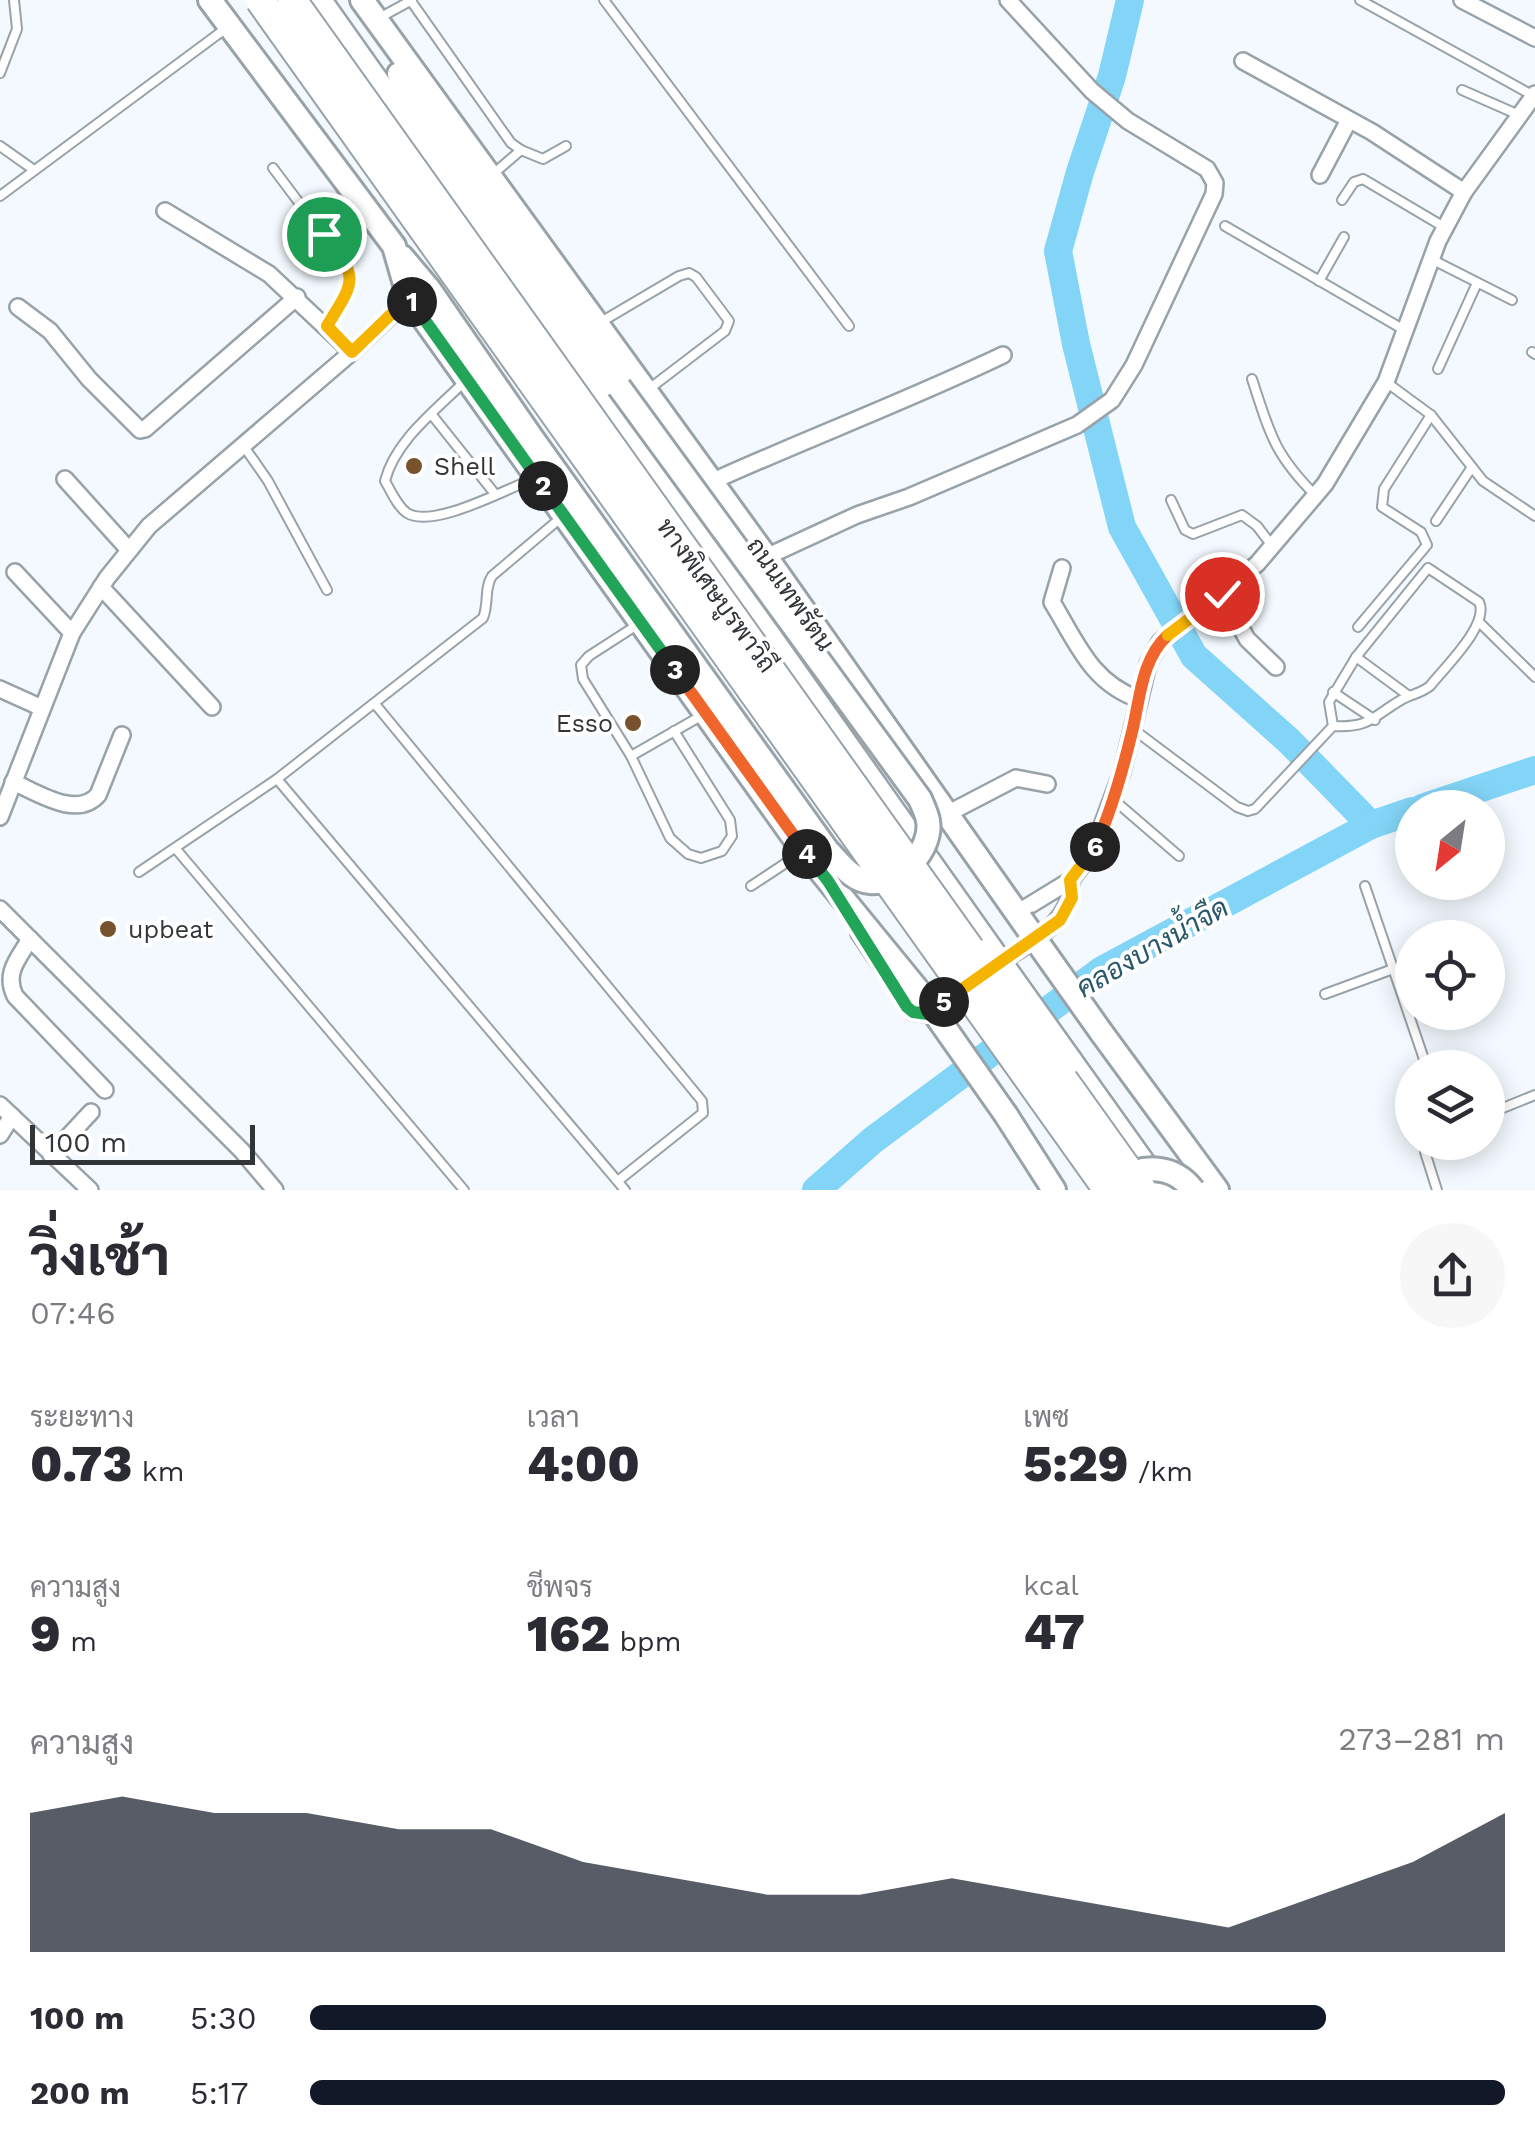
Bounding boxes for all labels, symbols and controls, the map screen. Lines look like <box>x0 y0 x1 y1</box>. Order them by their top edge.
pin <box>282 192 367 277</box>
icon: arrive <box>297 207 352 262</box>
pin: 1 <box>387 277 437 327</box>
text: 1 <box>406 285 418 318</box>
place label: Shell <box>434 452 496 481</box>
marker: Shell <box>403 455 425 477</box>
pin: 2 <box>518 461 568 511</box>
text: 2 <box>535 469 551 502</box>
street label: ทางพิเศษบูรพาวิถี <box>649 511 784 680</box>
street label: ถนนเทพรัตน <box>741 531 842 657</box>
pin <box>1180 552 1265 637</box>
icon: check <box>1195 567 1250 622</box>
pin: 3 <box>650 645 700 695</box>
text: 3 <box>667 653 683 686</box>
place label: Esso <box>556 709 613 738</box>
marker: Esso <box>622 712 644 734</box>
north arrow <box>1395 790 1505 900</box>
map controls <box>1395 790 1505 1160</box>
pin: 6 <box>1070 822 1120 872</box>
pin: 4 <box>782 829 832 879</box>
text: 6 <box>1086 830 1104 863</box>
text: 4 <box>798 837 816 870</box>
water label: คลองบางน้ำจืด <box>1066 884 1234 1004</box>
place label: upbeat <box>128 915 214 944</box>
marker: upbeat <box>97 918 119 940</box>
button: locate <box>1395 920 1505 1030</box>
pin: 5 <box>919 977 969 1027</box>
text: 5 <box>936 985 952 1018</box>
button: layers <box>1395 1050 1505 1160</box>
scale bar <box>30 1120 255 1164</box>
text: 100 m <box>45 1126 127 1159</box>
button: share <box>1400 1223 1505 1328</box>
text: วิ่งเช้า <box>30 1224 170 1288</box>
text: 07:46 <box>30 1294 116 1332</box>
text: ระยะทาง <box>30 1401 134 1434</box>
text: เวลา <box>527 1401 580 1434</box>
text: เพซ <box>1023 1401 1069 1434</box>
text: 0.73 <box>30 1434 132 1493</box>
text: 4:00 <box>527 1434 640 1493</box>
text: 5:29 <box>1023 1434 1129 1493</box>
text: km <box>132 1455 184 1488</box>
text: /km <box>1129 1455 1193 1488</box>
text: kcal <box>1023 1569 1079 1602</box>
text: ความสูง <box>30 1571 121 1604</box>
text: ชีพจร <box>527 1571 593 1604</box>
text: 47 <box>1023 1602 1085 1661</box>
text: 9 <box>30 1604 61 1663</box>
text: 162 <box>527 1604 610 1663</box>
text: m <box>61 1625 97 1658</box>
text: bpm <box>610 1625 681 1658</box>
text: 273–281 m <box>1338 1720 1505 1758</box>
text: ความสูง <box>30 1724 134 1762</box>
text: 100 m <box>30 1999 124 2037</box>
text: 5:30 <box>190 1999 257 2037</box>
text: 200 m <box>30 2074 130 2112</box>
text: 5:17 <box>190 2074 249 2112</box>

